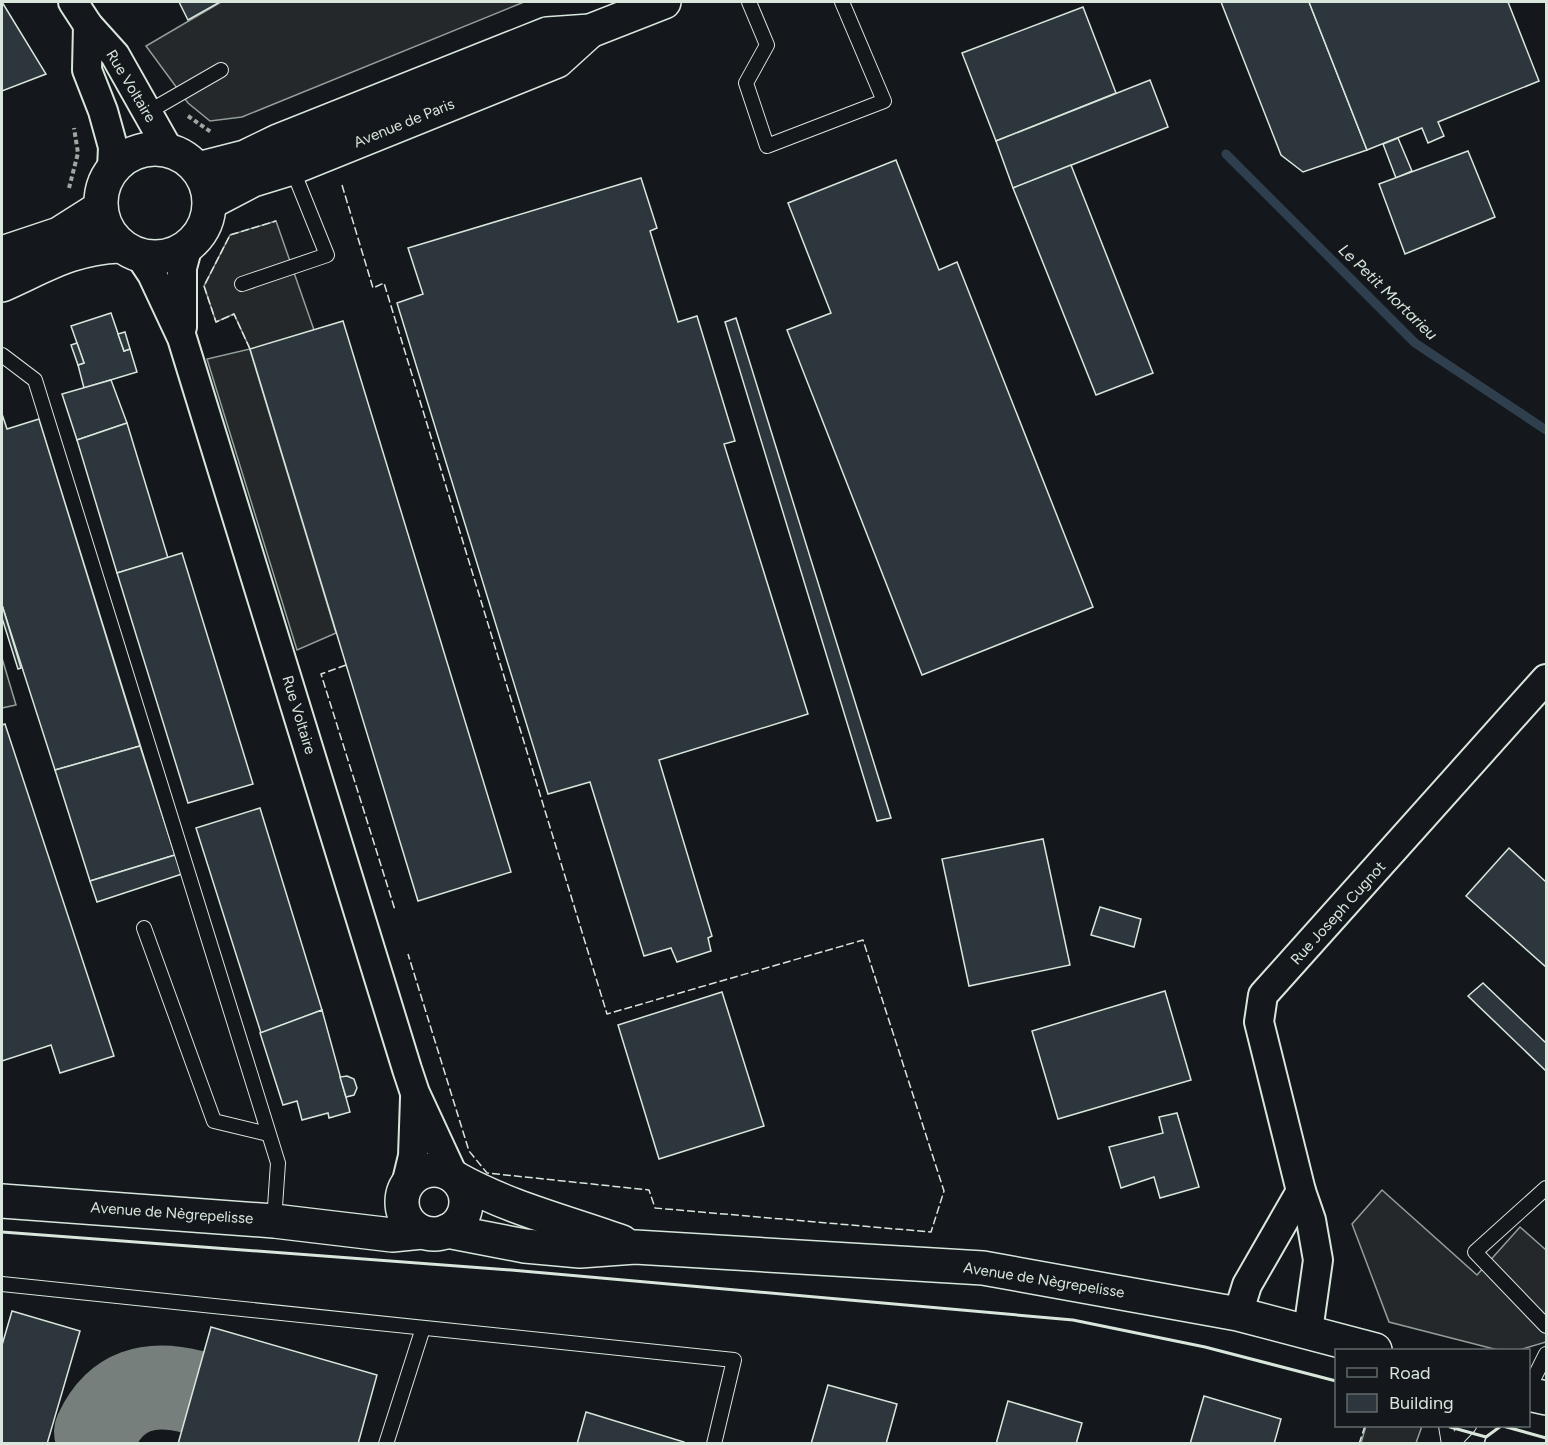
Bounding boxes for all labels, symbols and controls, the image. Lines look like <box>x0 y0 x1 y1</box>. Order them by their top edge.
street label: Rue Voltaire <box>102 46 160 126</box>
street label: Avenue de Paris <box>351 95 457 151</box>
water label: Le Petit Mortarieu <box>1335 240 1441 344</box>
street label: Rue Voltaire <box>278 673 320 757</box>
street label: Rue Joseph Cugnot <box>1287 857 1389 968</box>
street label: Avenue de Nègrepelisse <box>90 1198 254 1228</box>
street label: Avenue de Nègrepelisse <box>962 1258 1126 1302</box>
legend <box>1335 1349 1530 1427</box>
text: Road <box>1389 1362 1430 1384</box>
text: Building <box>1389 1392 1454 1414</box>

